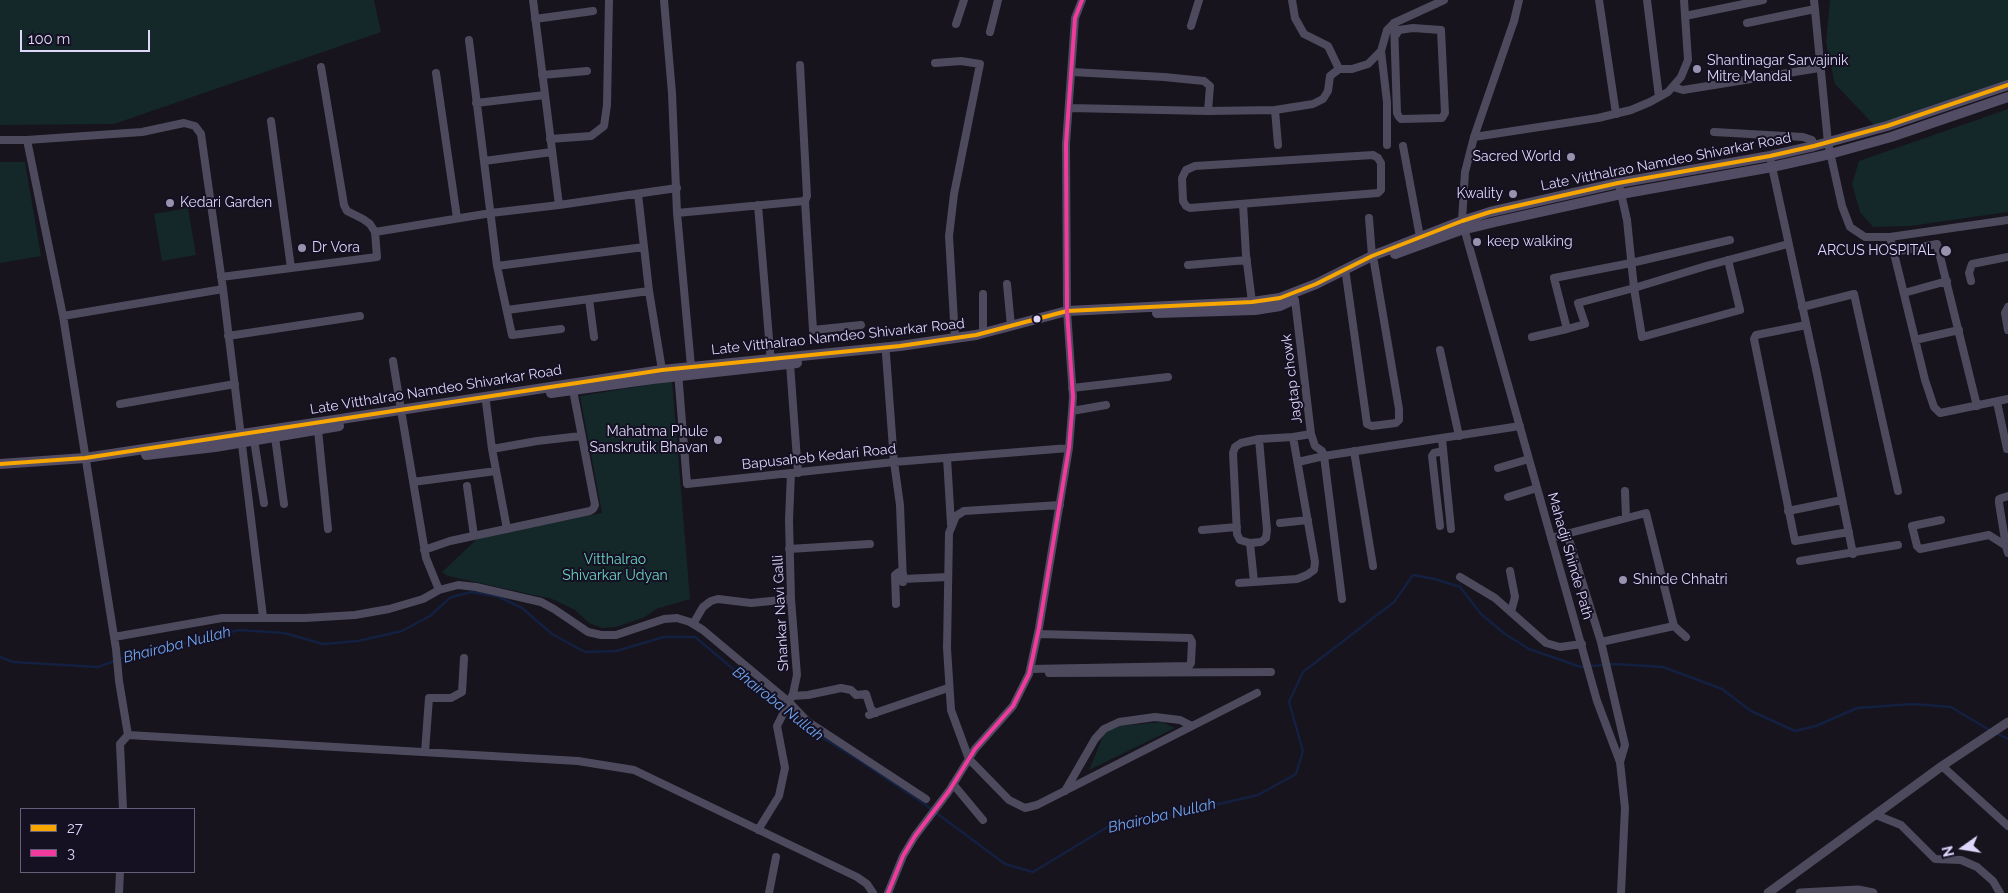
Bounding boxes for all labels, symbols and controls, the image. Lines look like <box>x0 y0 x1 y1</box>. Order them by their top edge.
scale bar <box>22 20 152 52</box>
text: 100 m <box>28 30 70 48</box>
place label: Shantinagar Sarvajinik Mitre Mandal <box>1707 53 1848 85</box>
marker: Shantinagar Sarvajinik Mitre Mandal <box>1691 63 1703 75</box>
street label: Late Vitthalrao Namdeo Shivarkar Road <box>1539 129 1793 195</box>
place label: Sacred World <box>1473 149 1561 165</box>
marker: Sacred World <box>1565 151 1577 163</box>
place label: Kwality <box>1457 186 1503 202</box>
marker: Kwality <box>1507 188 1519 200</box>
place label: Kedari Garden <box>180 195 272 211</box>
marker: Kedari Garden <box>164 197 176 209</box>
place label: keep walking <box>1487 234 1573 250</box>
marker: keep walking <box>1471 236 1483 248</box>
place label: Dr Vora <box>312 240 360 256</box>
marker: Dr Vora <box>296 242 308 254</box>
place label: ARCUS HOSPITAL <box>1817 243 1935 259</box>
marker: ARCUS HOSPITAL <box>1939 244 1953 258</box>
unlabelled marker <box>1032 314 1042 324</box>
street label: Late Vitthalrao Namdeo Shivarkar Road <box>710 315 966 359</box>
street label: Jagtap chowk <box>1278 333 1306 425</box>
street label: Late Vitthalrao Namdeo Shivarkar Road <box>309 362 563 418</box>
place label: Mahatma Phule Sanskrutik Bhavan <box>590 424 708 457</box>
marker: Mahatma Phule Sanskrutik Bhavan <box>712 434 724 446</box>
street label: Bapusaheb Kedari Road <box>741 441 897 473</box>
street label: Mahadji Shinde Path <box>1544 490 1596 622</box>
park label: Vitthalrao Shivarkar Udyan <box>562 552 668 584</box>
street label: Shankar Navi Galli <box>770 554 792 672</box>
place label: Shinde Chhatri <box>1633 572 1728 588</box>
marker: Shinde Chhatri <box>1617 574 1629 586</box>
water label: Bhairoba Nullah <box>121 623 233 667</box>
water label: Bhairoba Nullah <box>729 663 827 745</box>
water label: Bhairoba Nullah <box>1106 795 1218 837</box>
legend <box>20 808 195 873</box>
text: 27 <box>67 819 83 837</box>
north arrow <box>1938 823 1988 873</box>
text: 3 <box>67 844 75 862</box>
text: N <box>1939 844 1957 858</box>

